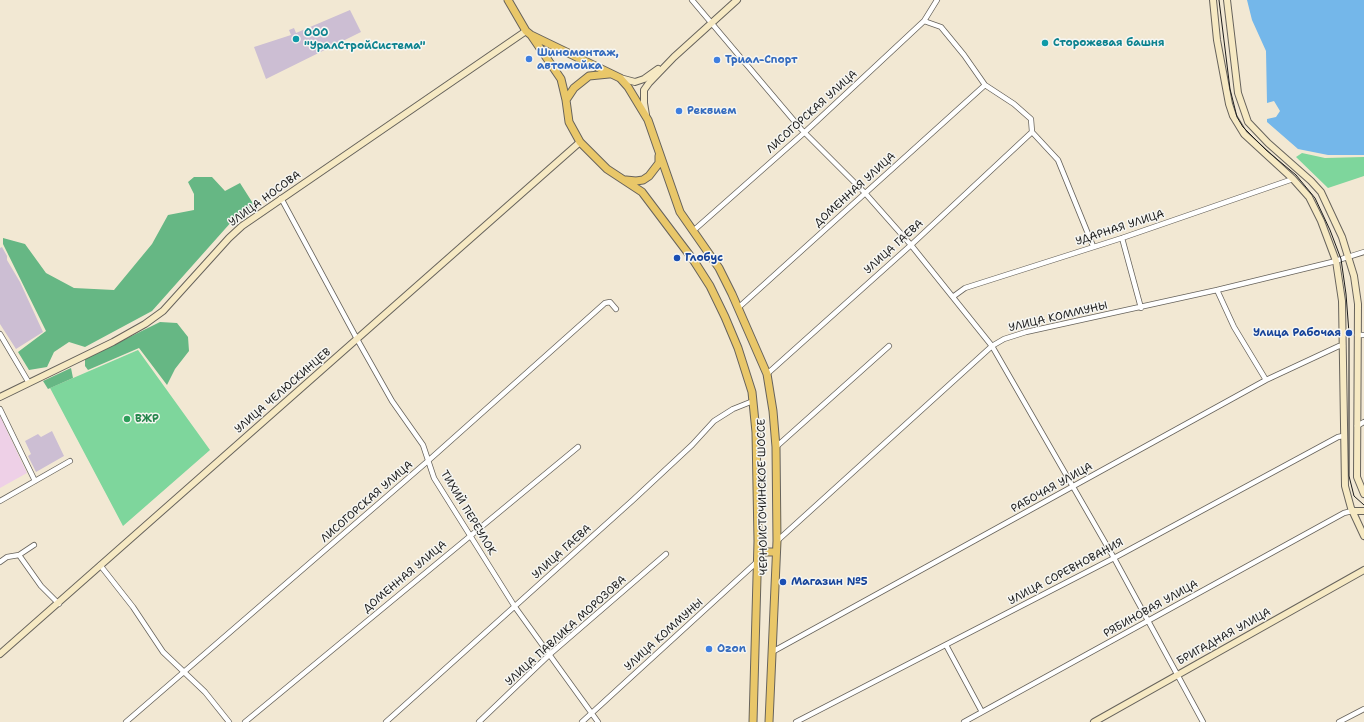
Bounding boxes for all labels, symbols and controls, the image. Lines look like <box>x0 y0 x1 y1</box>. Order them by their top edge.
place label: ООО "УралСтройСистема" <box>304 26 425 52</box>
marker: ООО "УралСтройСистема" <box>291 34 301 44</box>
place label: Сторожевая башня <box>1053 36 1164 50</box>
marker: Сторожевая башня <box>1040 38 1050 48</box>
place label: Шиномонтаж, автомойка <box>537 46 619 72</box>
place label: Триал-Спорт <box>725 53 798 67</box>
marker: Шиномонтаж, автомойка <box>524 54 534 64</box>
marker: Триал-Спорт <box>712 55 722 65</box>
street label: ЛИСОГОРСКАЯ УЛИЦА <box>764 68 860 156</box>
place label: Реквием <box>687 104 736 118</box>
marker: Реквием <box>674 106 684 116</box>
street label: ДОМЕННАЯ УЛИЦА <box>812 150 898 230</box>
street label: УЛИЦА НОСОВА <box>226 168 304 230</box>
street label: УДАРНАЯ УЛИЦА <box>1074 207 1166 249</box>
street label: УЛИЦА ГАЕВА <box>862 217 926 277</box>
place label: Глобус <box>685 251 723 265</box>
marker: Глобус <box>672 253 682 263</box>
street label: УЛИЦА КОММУНЫ <box>1007 299 1109 335</box>
place label: Улица Рабочая <box>1253 326 1341 340</box>
marker: Улица Рабочая <box>1344 328 1354 338</box>
street label: УЛИЦА ЧЕЛЮСКИНЦЕВ <box>232 346 334 436</box>
place label: ВЖР <box>135 412 159 426</box>
marker: ВЖР <box>122 414 132 424</box>
street label: ЧЕРНОИСТОЧИНСКОЕ ШОССЕ <box>755 419 771 575</box>
street label: ЛИСОГОРСКАЯ УЛИЦА <box>318 458 416 546</box>
street label: РАБОЧАЯ УЛИЦА <box>1009 460 1095 516</box>
street label: ТИХИЙ ПЕРЕУЛОК <box>437 468 499 558</box>
street label: УЛИЦА ГАЕВА <box>530 522 594 582</box>
street label: УЛИЦА СОРЕВНОВАНИЯ <box>1006 536 1126 608</box>
street label: ДОМЕННАЯ УЛИЦА <box>361 538 449 616</box>
street label: УЛИЦА ПАВЛИКА МОРОЗОВА <box>503 573 629 689</box>
place label: Магазин №5 <box>791 575 868 589</box>
marker: Магазин №5 <box>778 577 788 587</box>
street label: РЯБИНОВАЯ УЛИЦА <box>1101 577 1201 641</box>
street label: УЛИЦА КОММУНЫ <box>622 596 706 674</box>
street label: БРИГАДНАЯ УЛИЦА <box>1175 606 1273 668</box>
place label: Ozon <box>717 642 746 656</box>
marker: Ozon <box>704 644 714 654</box>

